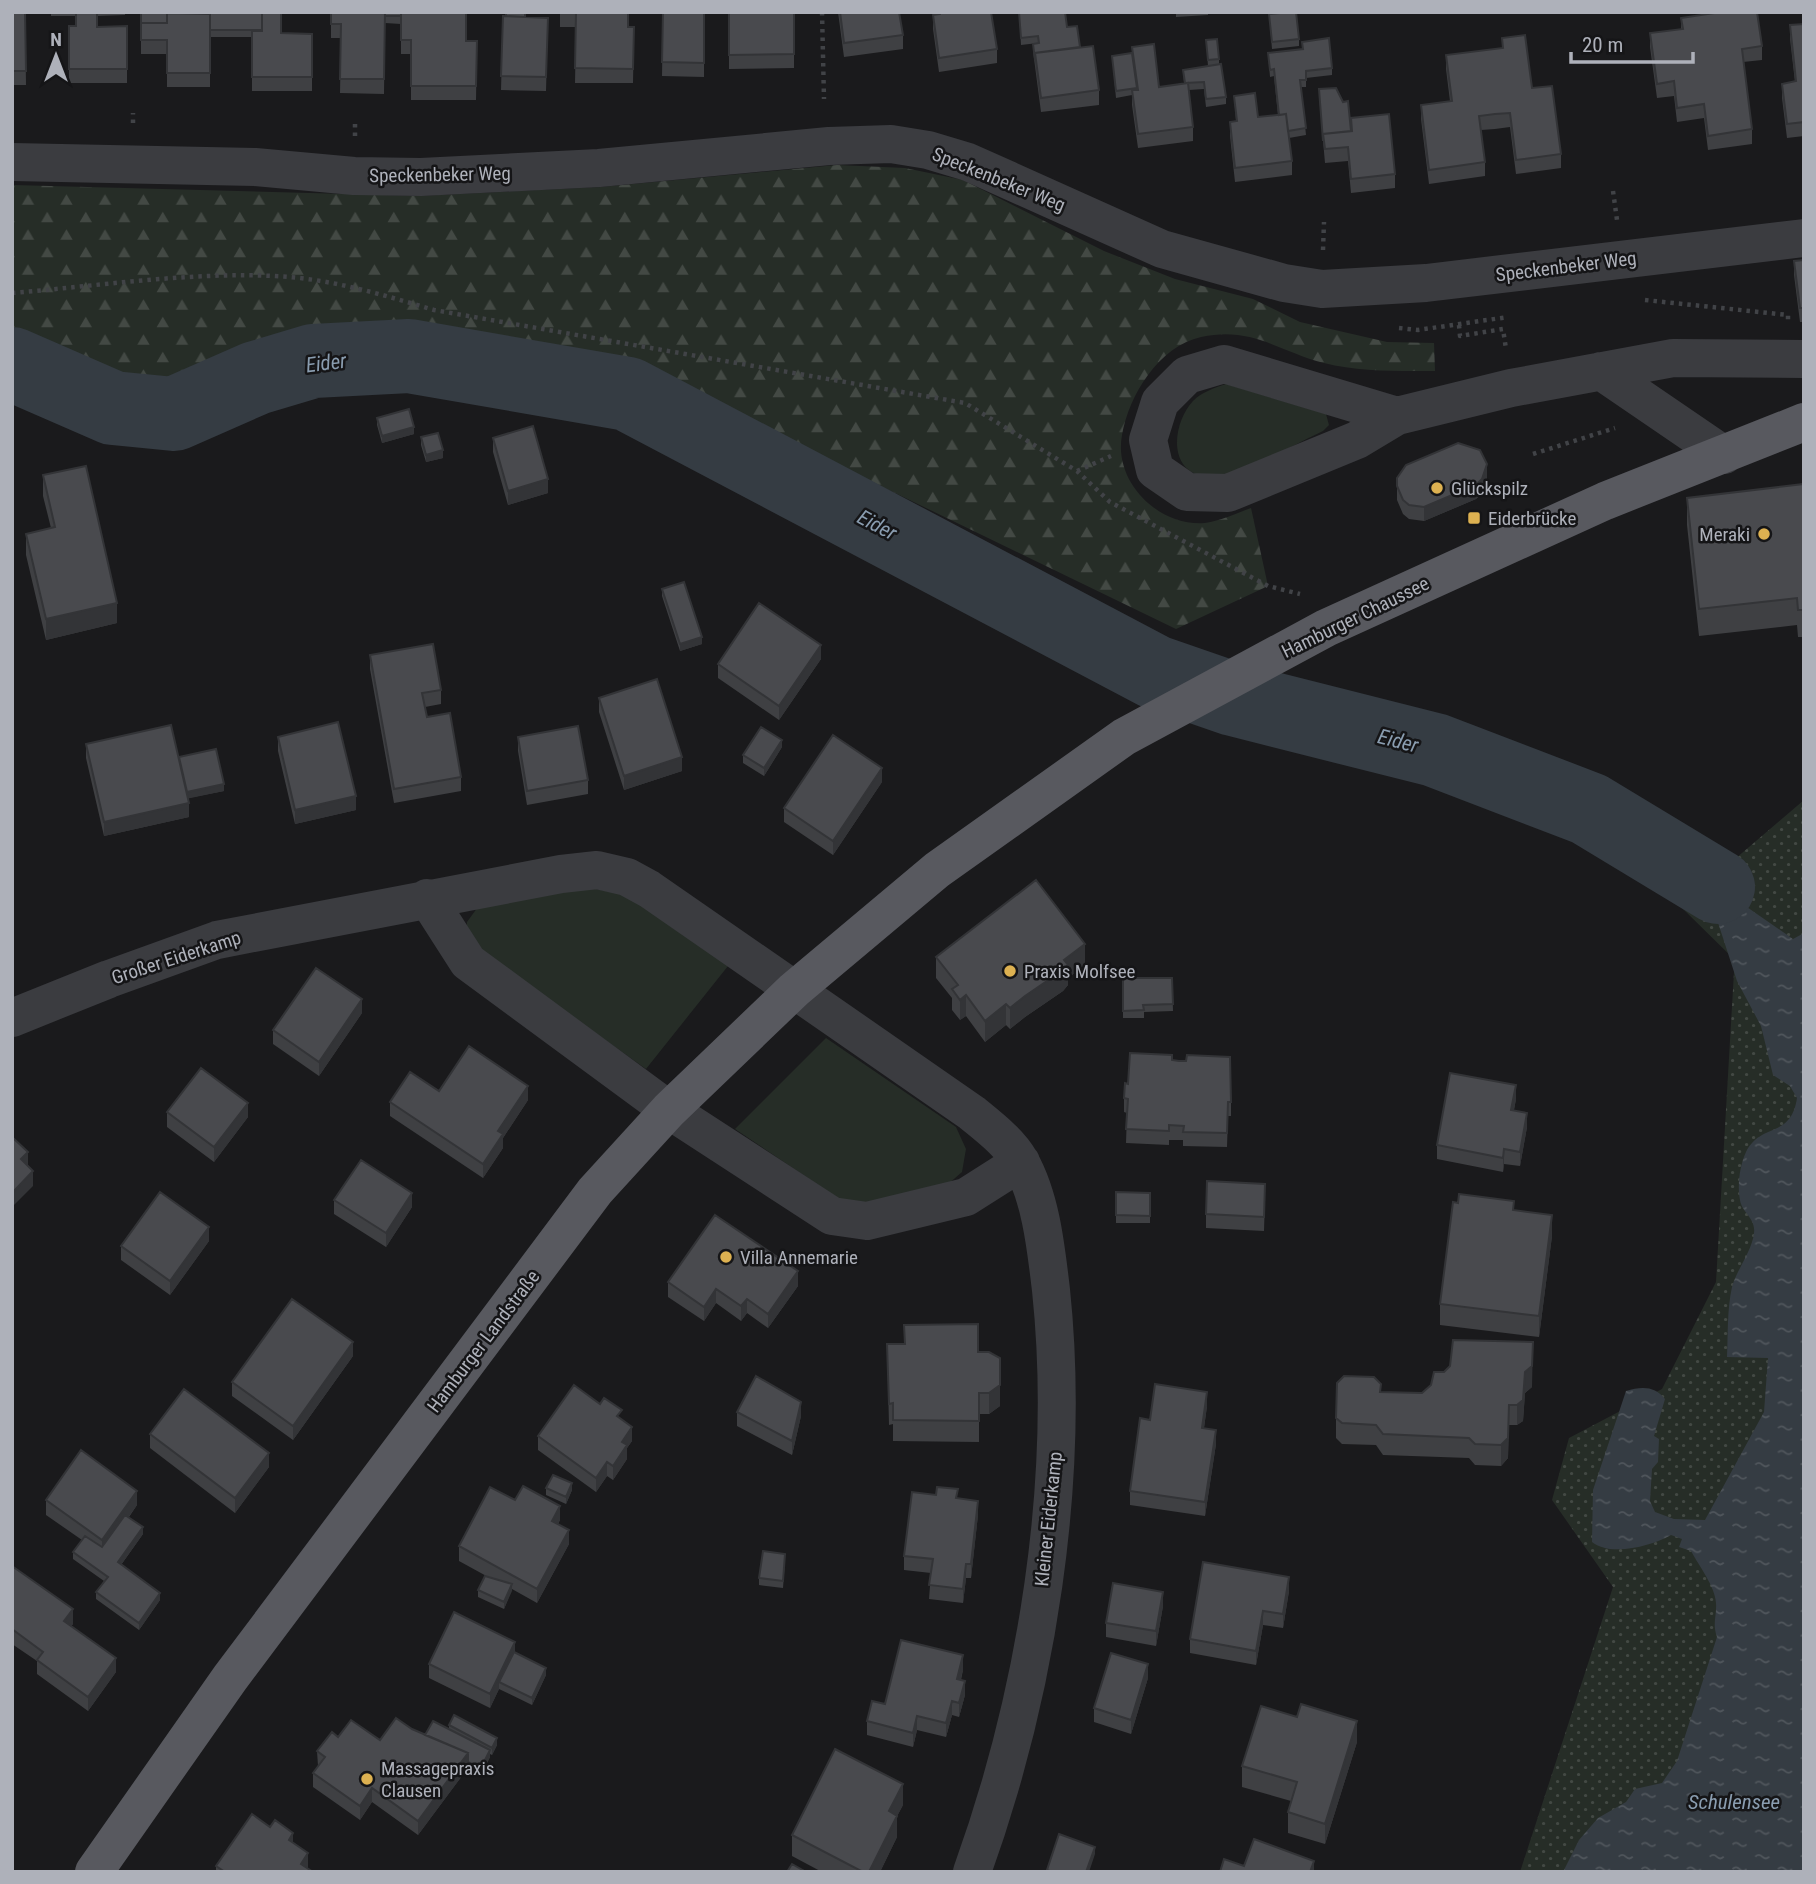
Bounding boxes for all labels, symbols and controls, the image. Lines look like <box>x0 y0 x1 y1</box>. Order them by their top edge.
north arrow <box>21 21 91 91</box>
scale bar <box>1571 21 1694 65</box>
text: N <box>50 28 62 51</box>
text: 20 m <box>1582 33 1623 57</box>
street label: Speckenbeker Weg <box>929 142 1069 217</box>
street label: Speckenbeker Weg <box>369 162 511 187</box>
street label: Speckenbeker Weg <box>1494 246 1638 287</box>
water label: Eider <box>304 349 348 377</box>
place label: Glückspilz <box>1451 477 1528 500</box>
marker: Glückspilz <box>1429 480 1445 496</box>
water label: Eider <box>853 505 901 546</box>
place label: Eiderbrücke <box>1488 507 1576 530</box>
marker: Eiderbrücke <box>1466 510 1482 526</box>
place label: Meraki <box>1699 523 1750 546</box>
marker: Meraki <box>1756 526 1772 542</box>
street label: Hamburger Chaussee <box>1278 572 1433 663</box>
water label: Eider <box>1375 724 1421 758</box>
street label: Großer Eiderkamp <box>109 926 244 989</box>
place label: Praxis Molfsee <box>1024 960 1136 983</box>
marker: Praxis Molfsee <box>1002 963 1018 979</box>
place label: Villa Annemarie <box>740 1246 858 1269</box>
marker: Villa Annemarie <box>718 1249 734 1265</box>
street label: Hamburger Landstraße <box>422 1266 544 1417</box>
street label: Kleiner Eiderkamp <box>1030 1450 1067 1588</box>
place label: Massagepraxis Clausen <box>381 1757 494 1802</box>
marker: Massagepraxis Clausen <box>359 1771 375 1787</box>
water label: Schulensee <box>1688 1790 1780 1814</box>

